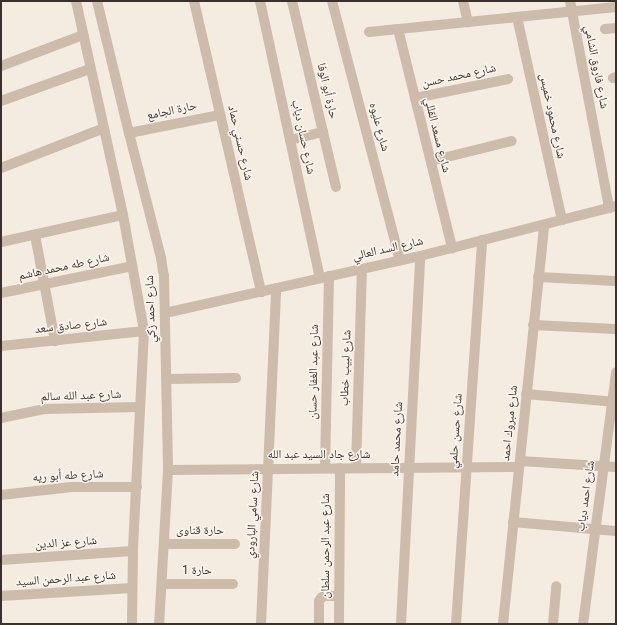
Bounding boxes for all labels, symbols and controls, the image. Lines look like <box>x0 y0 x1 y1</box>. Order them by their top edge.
street label: شارع فاروق الشامي <box>581 24 611 110</box>
street label: شارع محمد حسن <box>421 61 497 91</box>
street label: حارة أبو الوفا <box>314 62 340 120</box>
street label: شارع محمود خميس <box>536 72 568 160</box>
street label: شارع مسعد القللي <box>421 96 453 174</box>
street label: شارع حسان دياب <box>288 98 318 176</box>
street label: حارة الجامع <box>146 99 198 123</box>
street label: شارع عليوه <box>366 101 392 153</box>
street label: شارع حسني حماد <box>224 104 256 182</box>
street label: شارع السد العالي <box>351 234 425 264</box>
street label: شارع طه محمد هاشم <box>17 250 111 284</box>
street label: شارع احمد زكي <box>143 275 159 343</box>
street label: شارع صادق سعد <box>34 315 108 337</box>
street label: شارع عبد الغفار حسان <box>306 324 322 420</box>
street label: شارع لبيب خطاب <box>337 330 355 406</box>
street label: شارع مبروك احمد <box>499 384 521 462</box>
street label: شارع عبد الله سالم <box>40 387 122 405</box>
street label: شارع حسن حلمي <box>446 393 466 469</box>
street label: شارع محمد حامد <box>388 401 406 477</box>
street label: شارع جاد السيد عبد الله <box>268 448 370 462</box>
street label: شارع احمد دياب <box>574 460 598 532</box>
street label: شارع طه أبو ريه <box>32 467 104 485</box>
street label: شارع سامي البارودي <box>244 471 262 559</box>
street label: شارع عبد الرحمن سلطان <box>319 493 333 599</box>
street label: حارة قناوى <box>176 524 224 538</box>
street label: شارع عز الدين <box>35 534 97 552</box>
street label: حارة 1 <box>182 564 212 578</box>
street label: شارع عبد الرحمن السيد <box>16 568 116 590</box>

